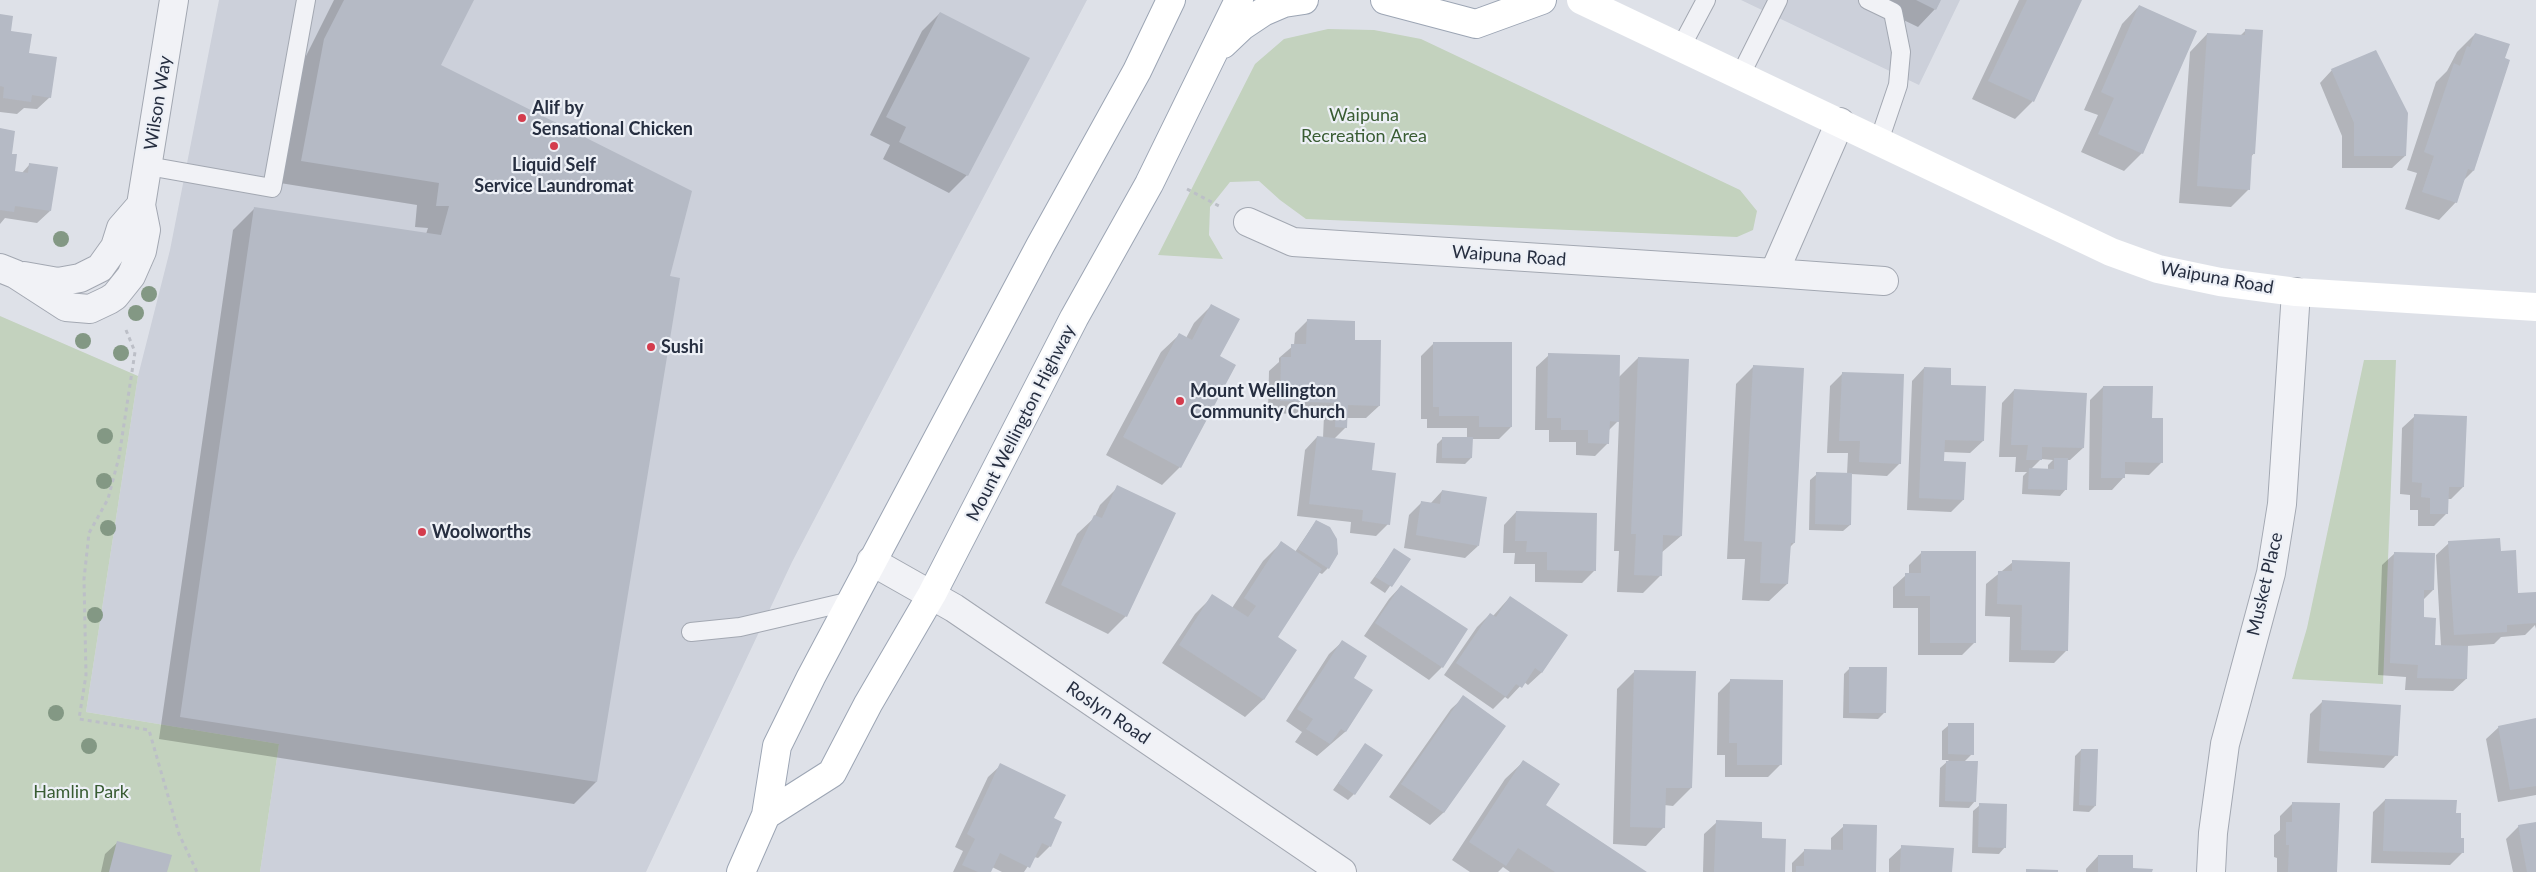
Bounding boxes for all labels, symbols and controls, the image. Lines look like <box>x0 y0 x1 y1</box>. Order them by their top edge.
street label: Wilson Way <box>140 54 176 152</box>
place label: Alif by Sensational Chicken <box>532 97 693 140</box>
park label: Waipuna Recreation Area <box>1301 104 1427 146</box>
marker: Alif by Sensational Chicken <box>516 112 528 124</box>
marker: Liquid Self Service Laundromat <box>548 140 560 152</box>
place label: Liquid Self Service Laundromat <box>474 154 634 196</box>
street label: Waipuna Road <box>1451 241 1567 271</box>
street label: Waipuna Road <box>2159 257 2275 299</box>
street label: Mount Wellington Highway <box>962 321 1080 525</box>
place label: Sushi <box>661 336 703 358</box>
marker: Sushi <box>645 341 657 353</box>
place label: Mount Wellington Community Church <box>1190 380 1345 422</box>
marker: Mount Wellington Community Church <box>1174 395 1186 407</box>
place label: Woolworths <box>432 521 531 543</box>
marker: Woolworths <box>416 526 428 538</box>
street label: Musket Place <box>2243 530 2287 638</box>
street label: Roslyn Road <box>1062 677 1154 749</box>
park label: Hamlin Park <box>33 781 129 803</box>

